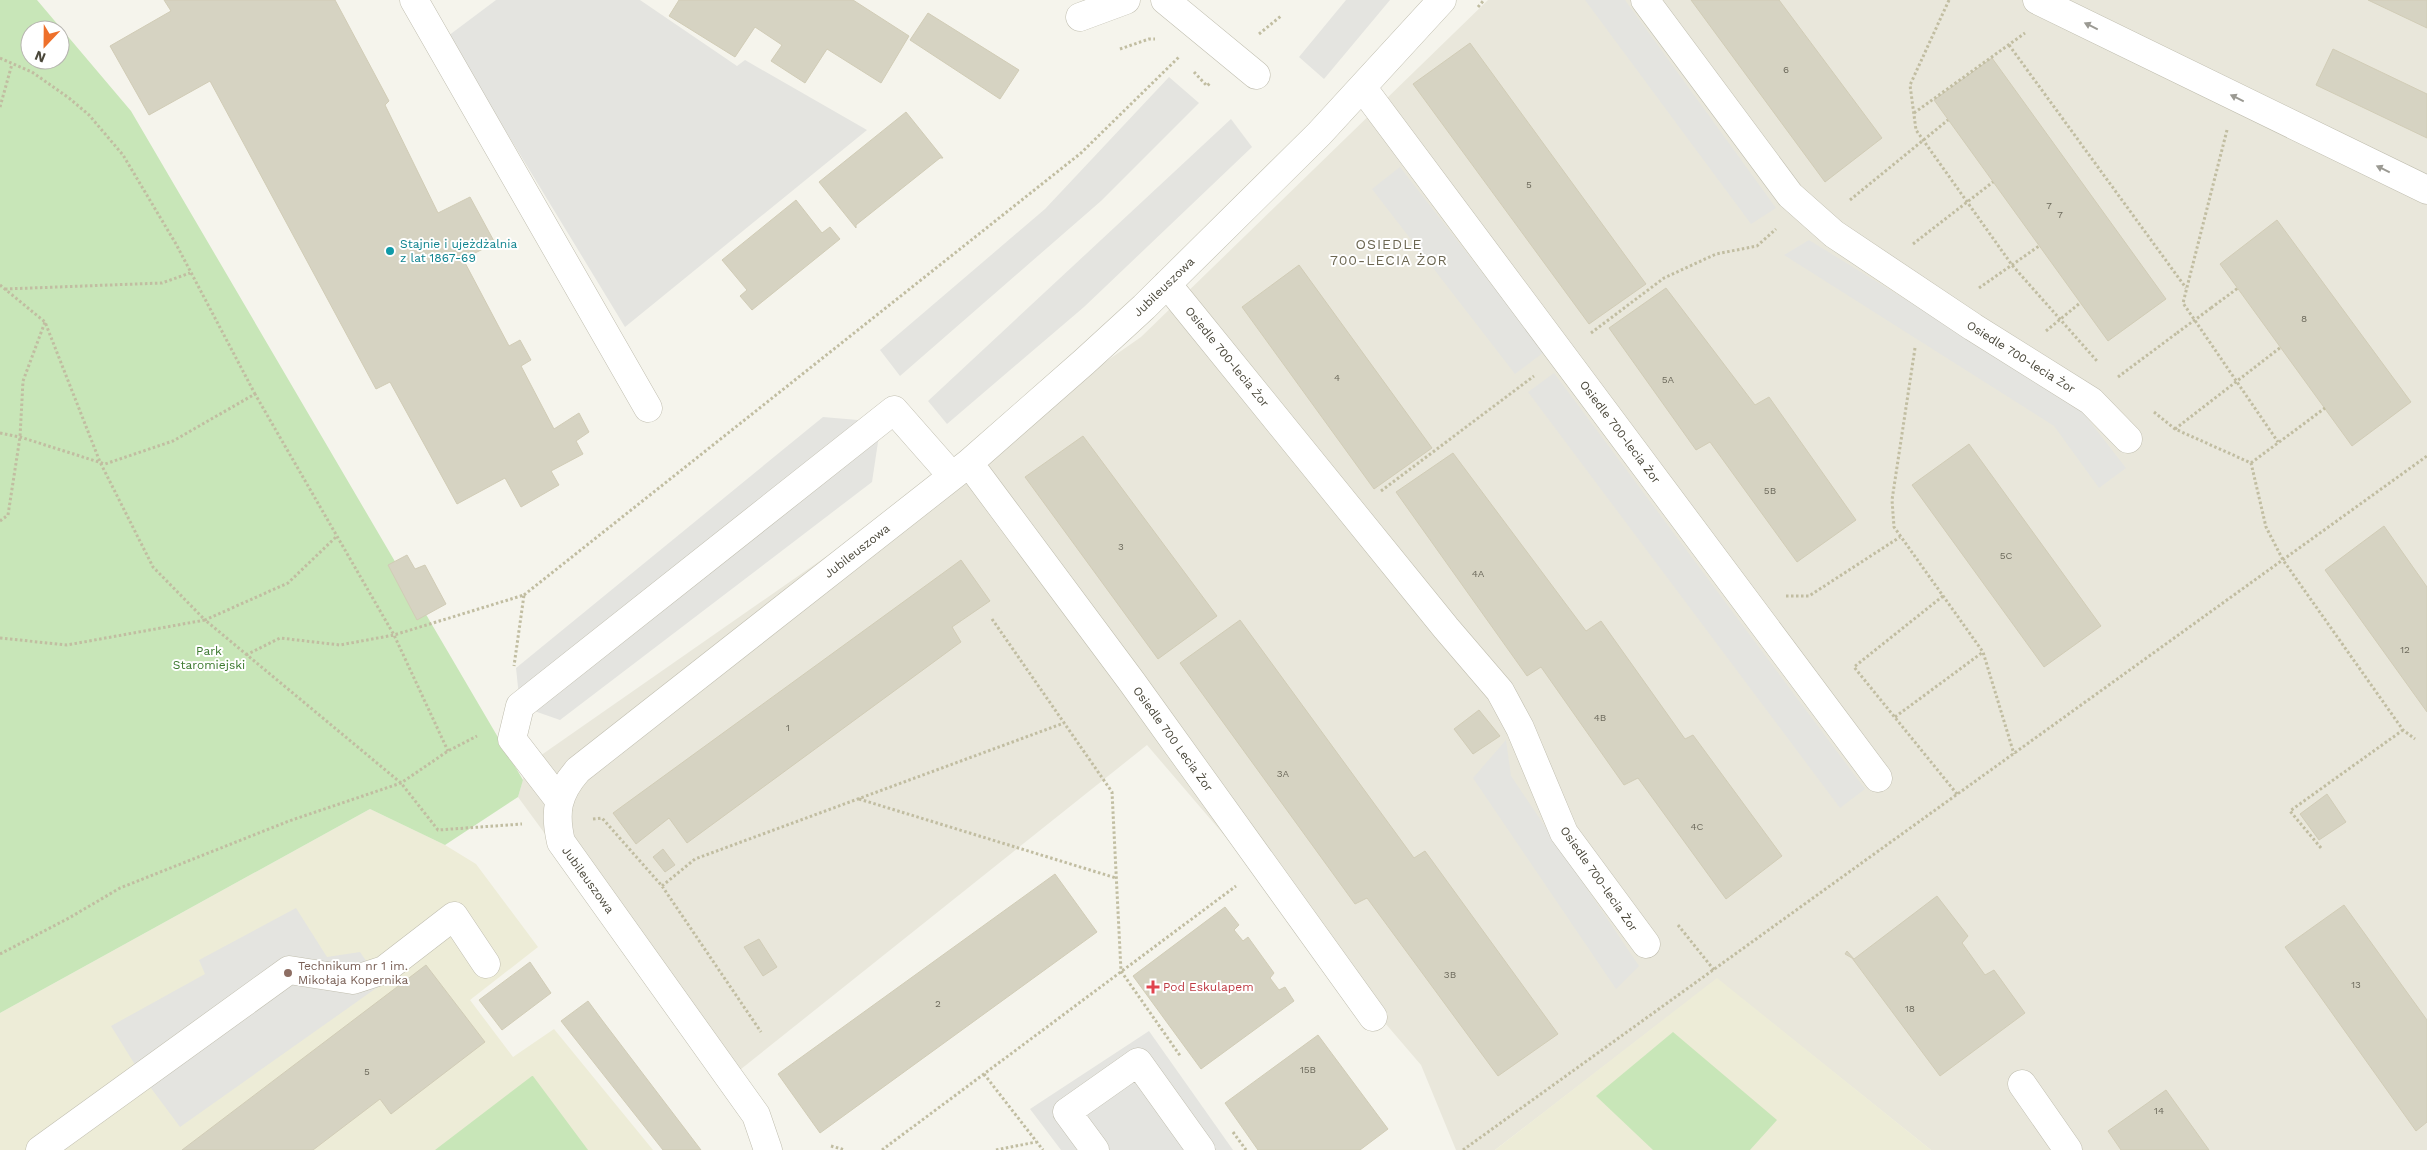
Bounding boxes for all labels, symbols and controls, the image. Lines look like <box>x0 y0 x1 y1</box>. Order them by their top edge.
north arrow <box>20 20 70 70</box>
one-way arrow <box>2084 22 2098 30</box>
text: N <box>32 48 48 66</box>
house number: 6 <box>1783 64 1789 75</box>
one-way arrow <box>2230 94 2244 102</box>
one-way arrow <box>2376 165 2390 173</box>
house number: 5 <box>1526 179 1532 190</box>
house number: 7 <box>2046 200 2052 211</box>
house number: 7 <box>2057 209 2063 220</box>
district label: OSIEDLE 700-LECIA ŻOR <box>1330 236 1448 268</box>
place label: Stajnie i ujeżdżalnia z lat 1867-69 <box>400 237 517 265</box>
marker: Stajnie i ujeżdżalnia z lat 1867-69 <box>384 245 396 257</box>
street label: Jubileuszowa <box>1131 254 1197 320</box>
street label: Osiedle 700-lecia Żor <box>1182 304 1272 410</box>
house number: 8 <box>2301 313 2307 324</box>
street label: Osiedle 700-lecia Żor <box>1964 318 2078 396</box>
house number: 4 <box>1334 372 1340 383</box>
house number: 5A <box>1662 374 1675 385</box>
street label: Osiedle 700-lecia Żor <box>1577 378 1663 486</box>
house number: 5B <box>1764 485 1776 496</box>
street label: Jubileuszowa <box>822 521 893 581</box>
house number: 3 <box>1118 541 1124 552</box>
house number: 5C <box>2000 550 2012 561</box>
house number: 4A <box>1472 568 1485 579</box>
park label: Park Staromiejski <box>173 644 245 672</box>
house number: 12 <box>2400 644 2410 655</box>
street label: Osiedle 700 Lecia Żor <box>1130 684 1216 794</box>
house number: 4B <box>1594 712 1606 723</box>
house number: 1 <box>786 722 790 733</box>
house number: 3A <box>1277 768 1290 779</box>
house number: 4C <box>1691 821 1704 832</box>
street label: Osiedle 700-lecia Żor <box>1557 824 1641 934</box>
street label: Jubileuszowa <box>559 844 617 916</box>
place label: Technikum nr 1 im. Mikołaja Kopernika <box>298 959 409 987</box>
marker: Technikum nr 1 im. Mikołaja Kopernika <box>282 967 294 979</box>
house number: 3B <box>1444 969 1456 980</box>
house number: 13 <box>2351 979 2361 990</box>
place label: Pod Eskulapem <box>1163 980 1254 994</box>
marker: Pod Eskulapem <box>1147 981 1159 993</box>
house number: 2 <box>935 998 941 1009</box>
house number: 18 <box>1905 1003 1915 1014</box>
house number: 15B <box>1300 1064 1316 1075</box>
house number: 5 <box>364 1066 370 1077</box>
house number: 14 <box>2154 1105 2164 1116</box>

